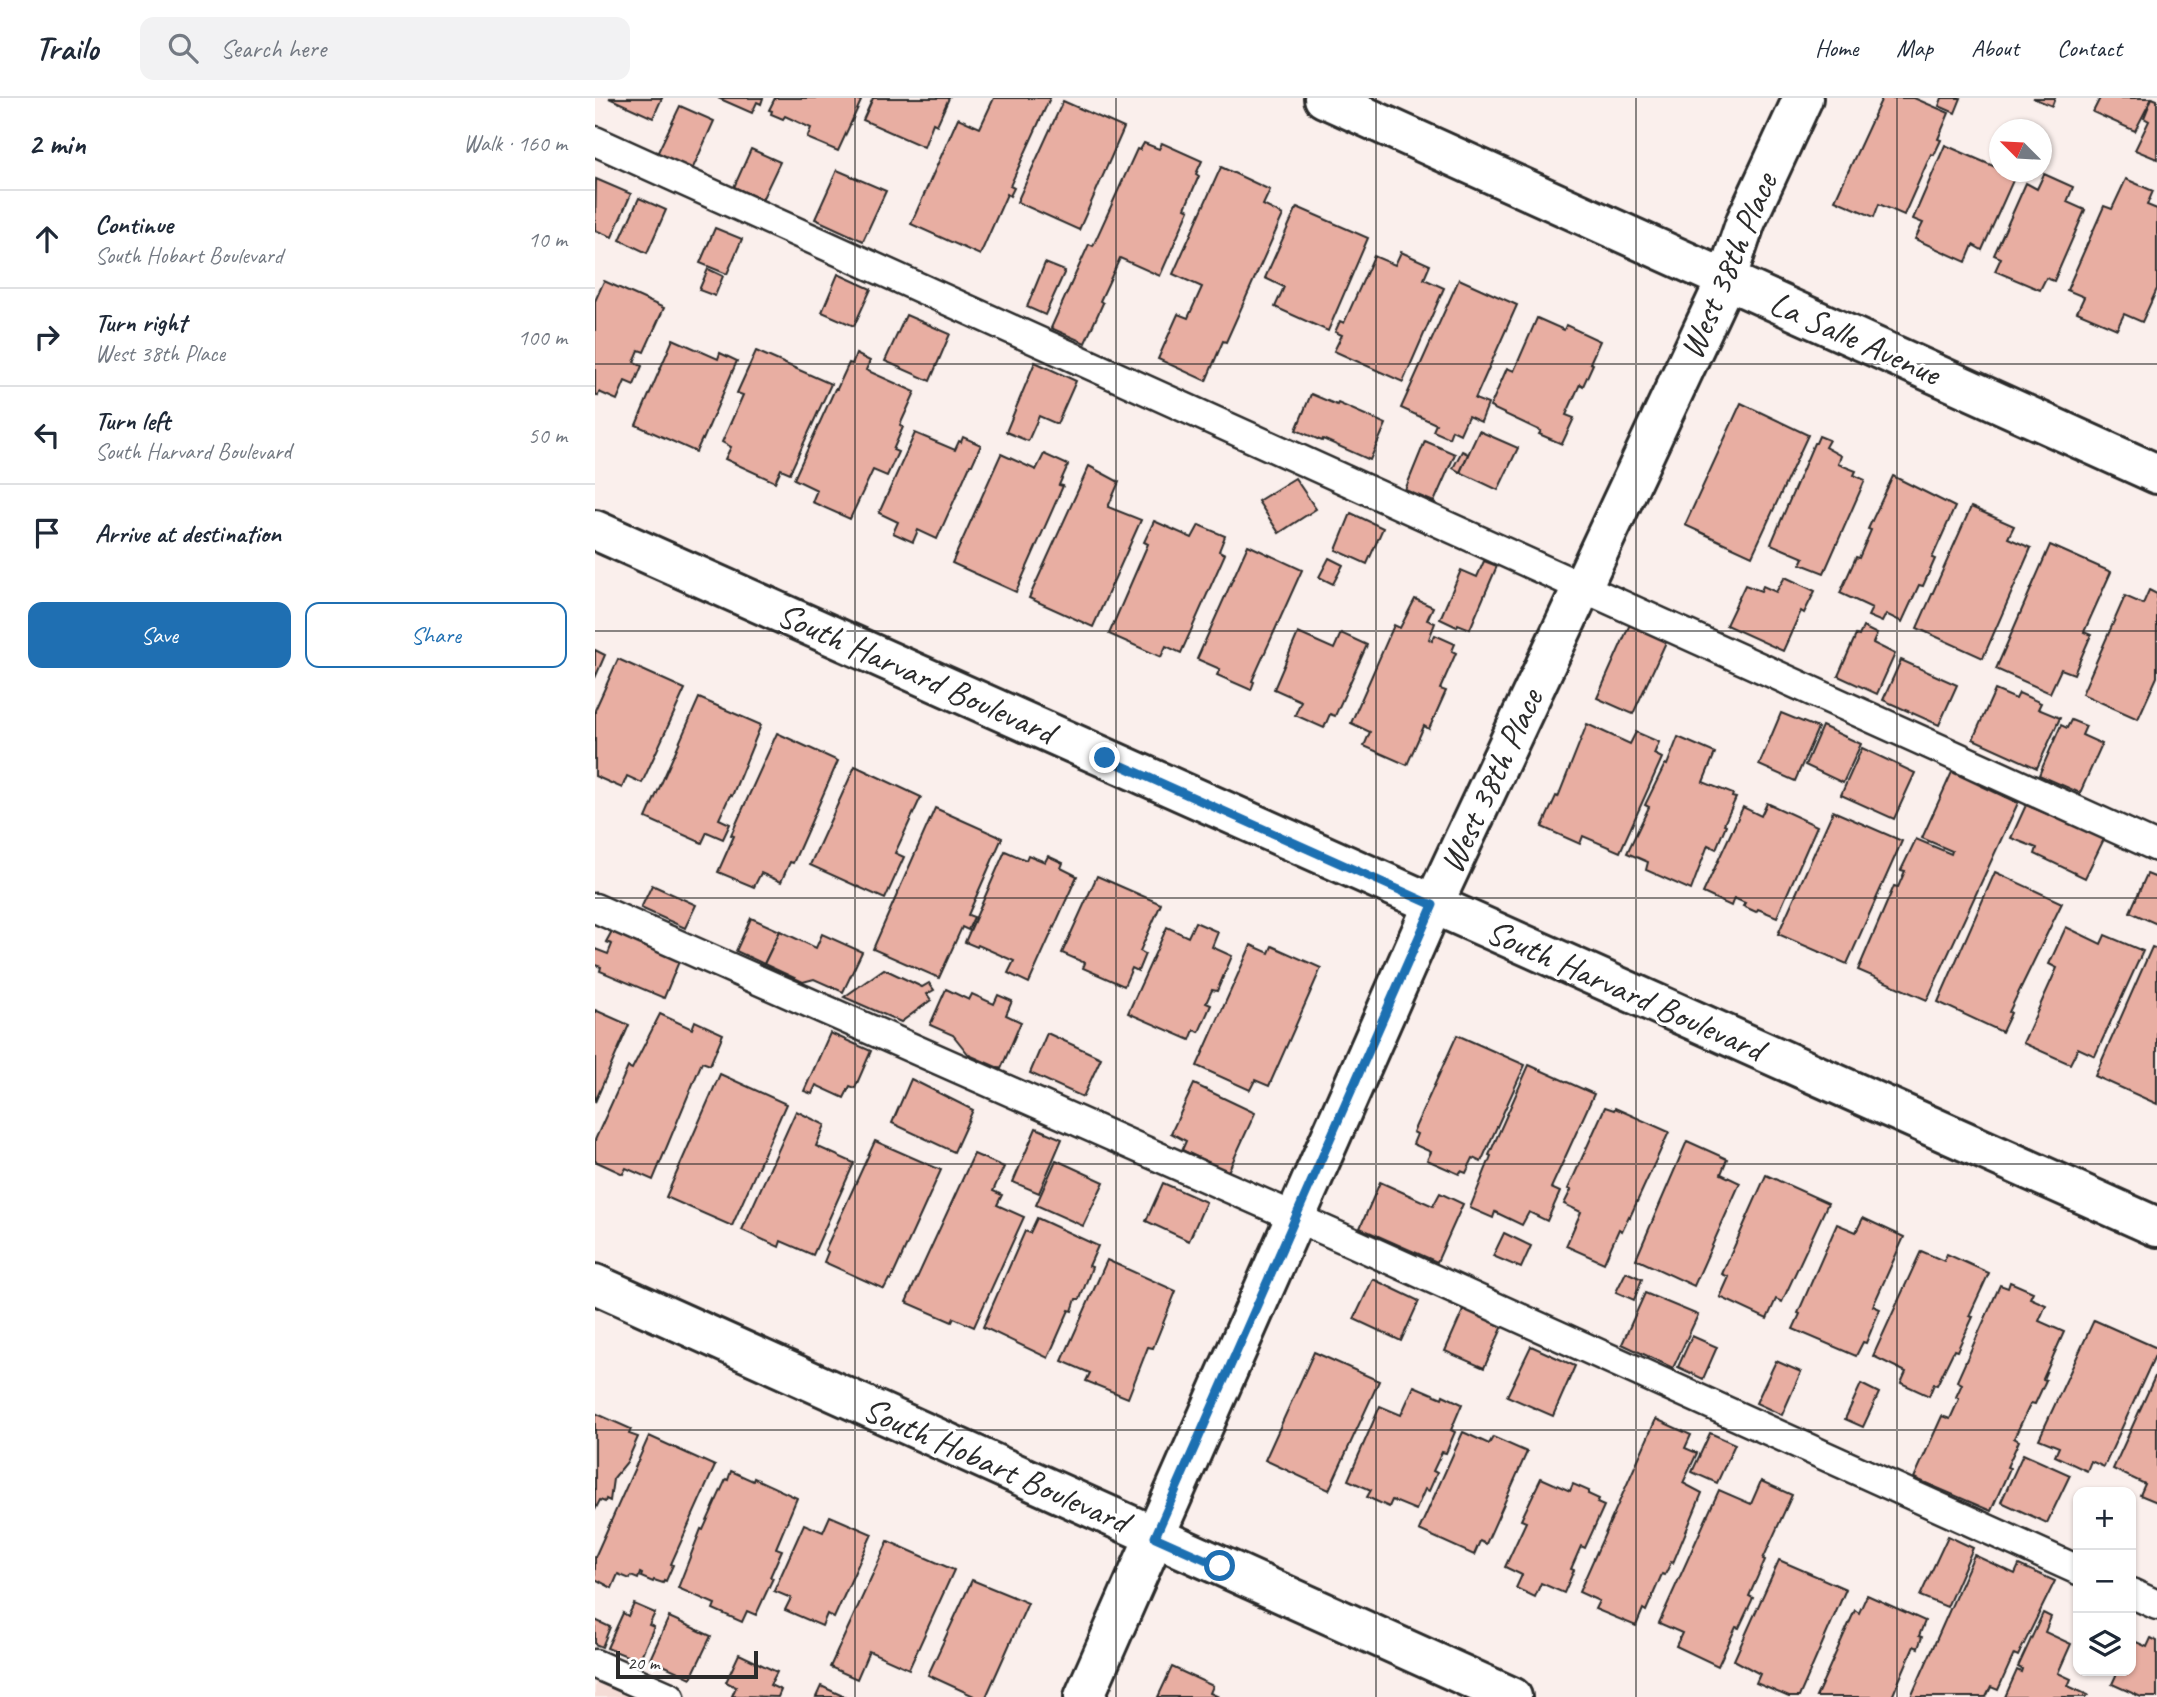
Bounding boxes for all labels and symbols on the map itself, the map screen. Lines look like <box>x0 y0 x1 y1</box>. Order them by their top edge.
north arrow <box>1989 119 2052 182</box>
street label: West 38th Place <box>1669 164 1788 366</box>
street label: La Salle Avenue <box>1763 280 1950 397</box>
street label: South Harvard Boulevard <box>770 592 1066 756</box>
street label: West 38th Place <box>1429 680 1554 880</box>
route end <box>1089 742 1120 773</box>
street label: South Harvard Boulevard <box>1479 909 1775 1073</box>
street label: South Hobart Boulevard <box>856 1386 1141 1546</box>
route start <box>1204 1550 1235 1581</box>
scale bar <box>616 1648 758 1680</box>

